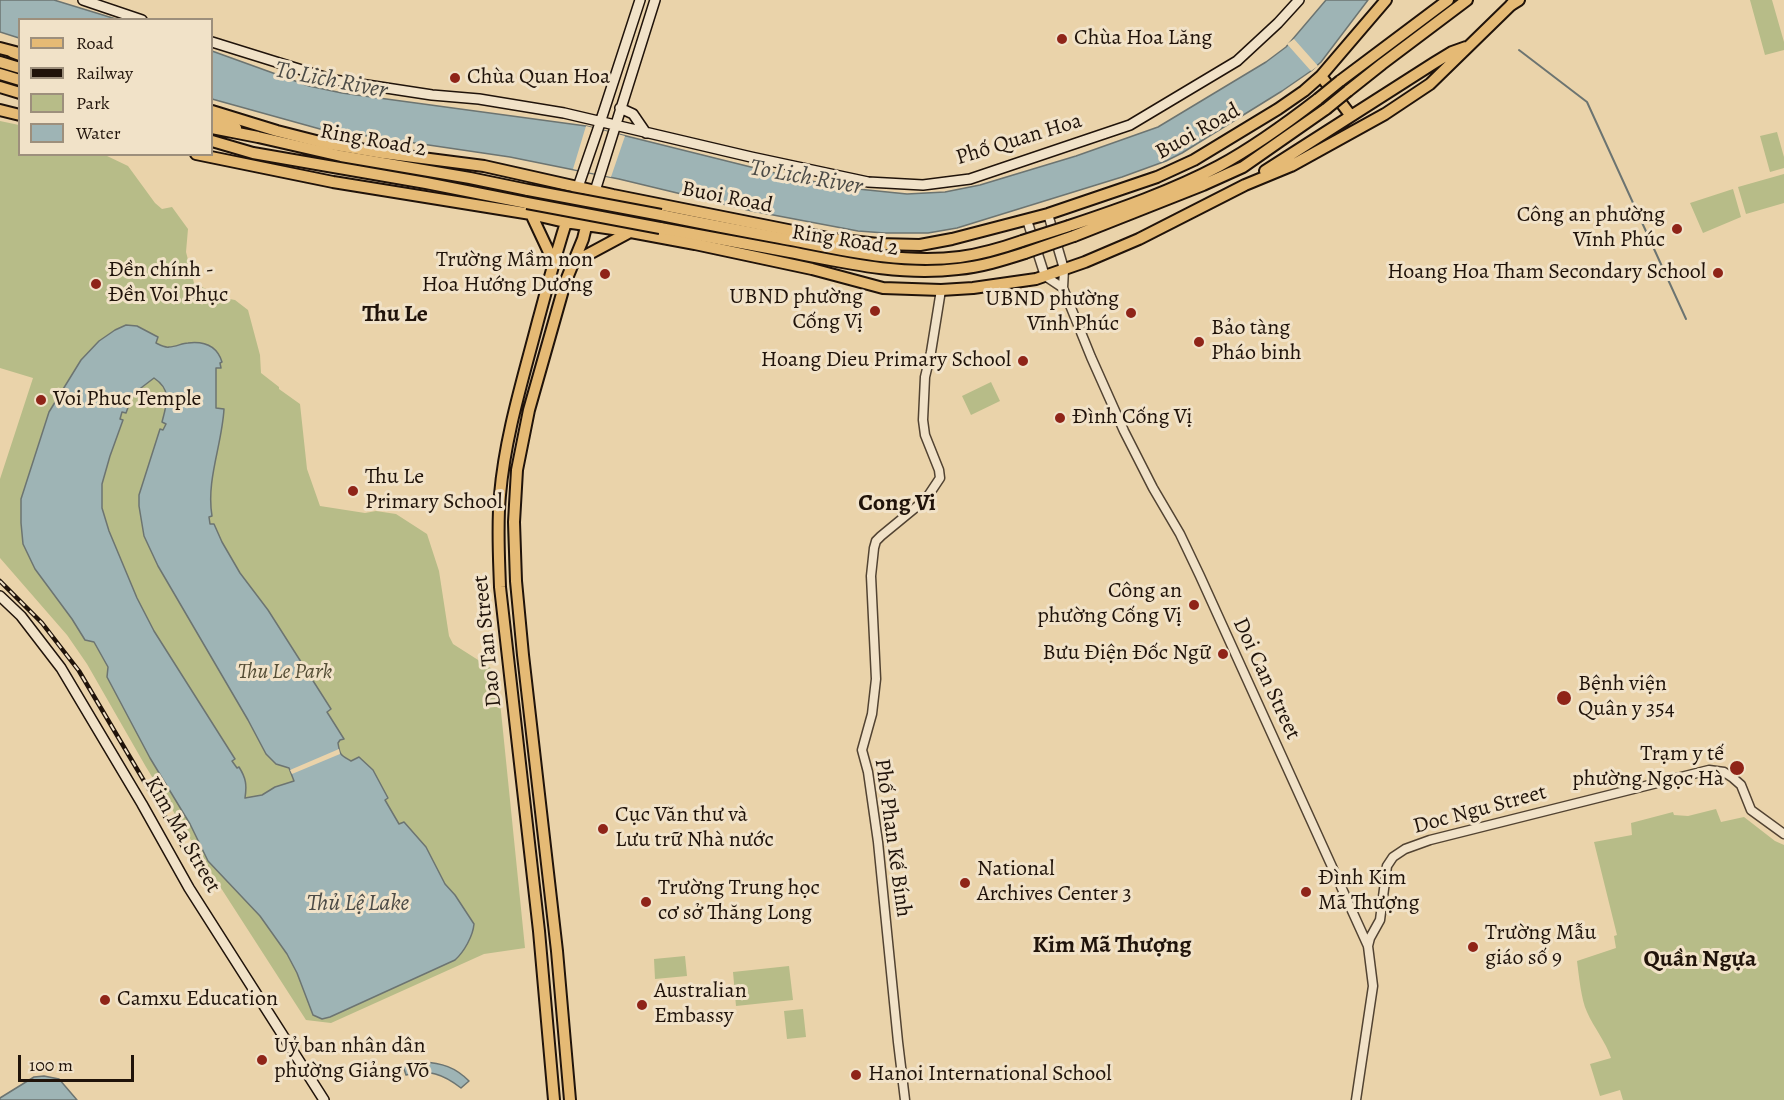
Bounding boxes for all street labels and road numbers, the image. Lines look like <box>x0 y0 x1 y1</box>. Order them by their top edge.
street label: Buoi Road <box>1151 98 1245 166</box>
street label: Phố Quan Hoa <box>953 108 1085 172</box>
street label: Ring Road 2 <box>318 119 428 163</box>
street label: Buoi Road <box>679 176 775 220</box>
street label: Ring Road 2 <box>790 220 900 262</box>
street label: Dao Tan Street <box>468 574 508 708</box>
street label: Doi Can Street <box>1226 614 1306 744</box>
street label: Phố Phan Kế Bính <box>868 757 916 919</box>
street label: Kim Ma Street <box>138 772 226 898</box>
street label: Doc Ngu Street <box>1410 780 1550 840</box>

